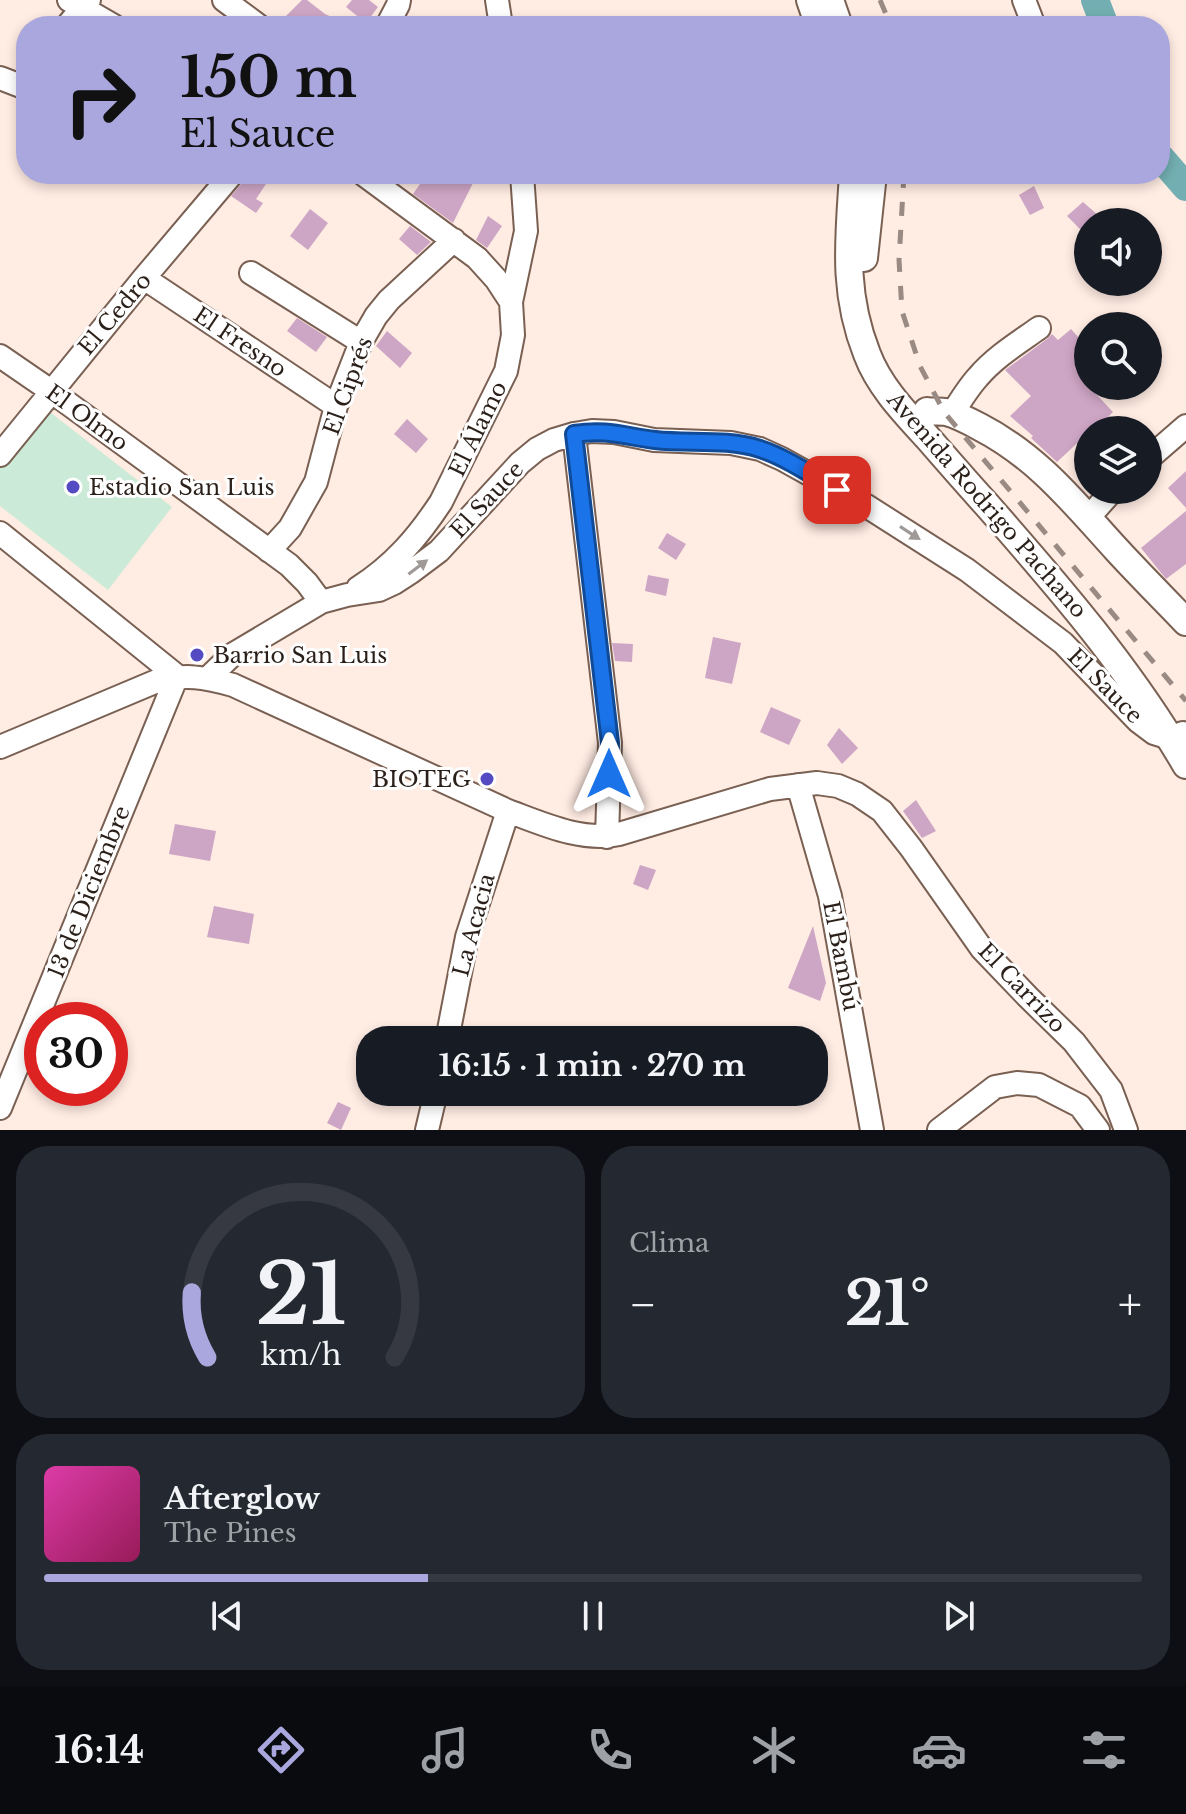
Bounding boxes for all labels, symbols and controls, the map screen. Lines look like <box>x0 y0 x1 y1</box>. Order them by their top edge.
text: 150 m <box>180 43 357 112</box>
icon: right <box>48 48 152 152</box>
text: El Sauce <box>180 112 335 157</box>
map controls <box>1074 208 1162 504</box>
button: sound <box>1074 208 1162 296</box>
street label: El Cedro <box>73 267 157 361</box>
street label: El Fresno <box>188 301 292 383</box>
button: search <box>1074 312 1162 400</box>
street label: El Ciprés <box>318 333 378 439</box>
street label: El Álamo <box>442 376 513 481</box>
street label: El Olmo <box>41 379 133 457</box>
street label: Avenida Rodrigo Pachano <box>881 386 1093 624</box>
button: layers <box>1074 416 1162 504</box>
street label: El Sauce <box>445 456 529 544</box>
pin <box>803 456 871 524</box>
icon: arrive <box>815 468 859 512</box>
place label: Estadio San Luis <box>89 474 275 501</box>
marker: Estadio San Luis <box>64 478 82 496</box>
one-way arrow <box>899 526 921 540</box>
one-way arrow <box>407 559 428 575</box>
place label: Barrio San Luis <box>213 642 387 669</box>
street label: El Sauce <box>1062 643 1148 729</box>
marker: Barrio San Luis <box>188 646 206 664</box>
position arrow <box>567 732 651 816</box>
place label: BIOTEG <box>372 766 471 793</box>
marker: BIOTEG <box>478 770 496 788</box>
street label: 13 de Diciembre <box>42 802 136 982</box>
street label: La Acacia <box>447 870 501 979</box>
street label: El Bambú <box>817 899 865 1013</box>
street label: El Carrizo <box>973 937 1071 1039</box>
speed limit sign: 30 <box>24 1002 128 1106</box>
text: 16:15 · 1 min · 270 m <box>438 1047 746 1084</box>
text: Clima <box>629 1227 709 1259</box>
text: 21 <box>255 1243 346 1346</box>
text: 21° <box>845 1267 930 1341</box>
text: − <box>629 1277 657 1332</box>
text: + <box>1118 1277 1142 1332</box>
text: km/h <box>260 1337 341 1373</box>
text: Afterglow <box>164 1480 320 1517</box>
text: The Pines <box>164 1517 296 1549</box>
icon: previous <box>205 1594 249 1638</box>
icon: pause <box>571 1594 615 1638</box>
icon: next <box>937 1594 981 1638</box>
icon: directions <box>253 1722 309 1778</box>
icon: music <box>417 1722 473 1778</box>
icon: phone <box>582 1722 638 1778</box>
icon: climate <box>746 1722 802 1778</box>
icon: car <box>911 1722 967 1778</box>
icon: filters <box>1076 1722 1132 1778</box>
text: 16:14 <box>54 1728 144 1773</box>

